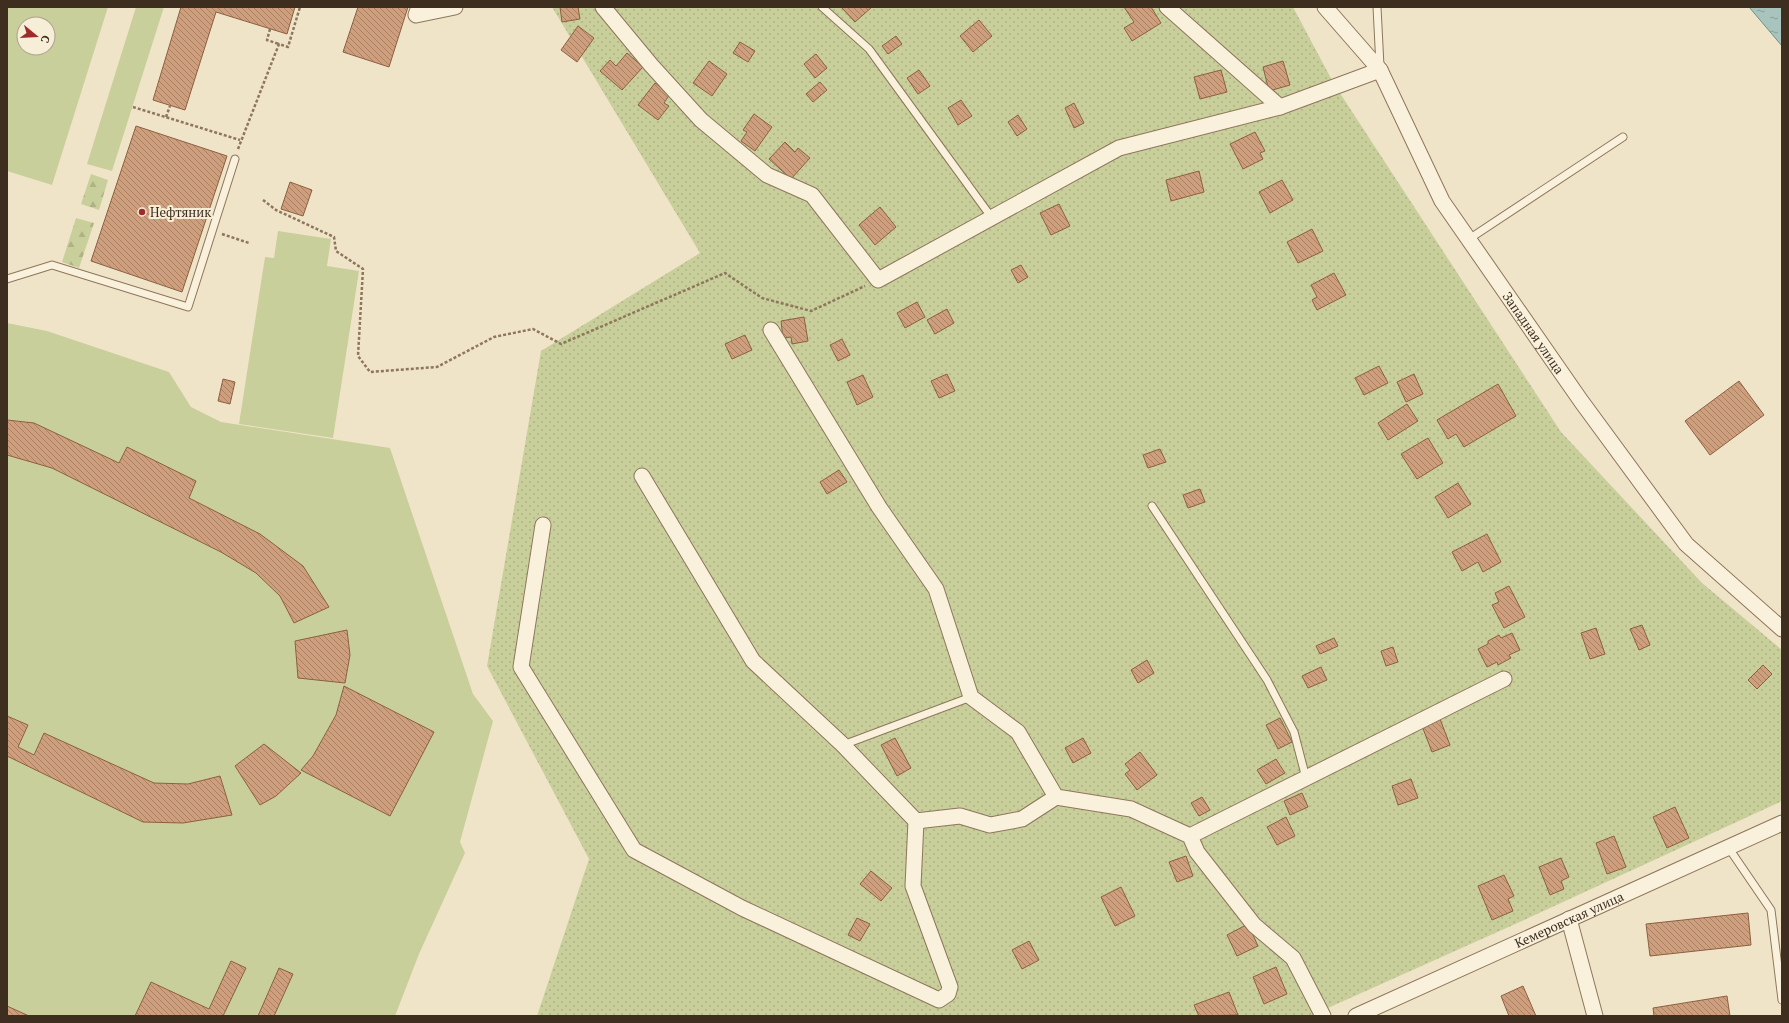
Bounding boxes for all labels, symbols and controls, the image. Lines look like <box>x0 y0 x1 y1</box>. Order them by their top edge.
north arrow <box>16 16 56 56</box>
text: С <box>38 34 53 45</box>
place label: Нефтяник <box>150 203 212 221</box>
marker: Нефтяник <box>137 207 147 217</box>
street label: Западная улица <box>1499 288 1569 378</box>
street label: Кемеровская улица <box>1512 887 1627 952</box>

